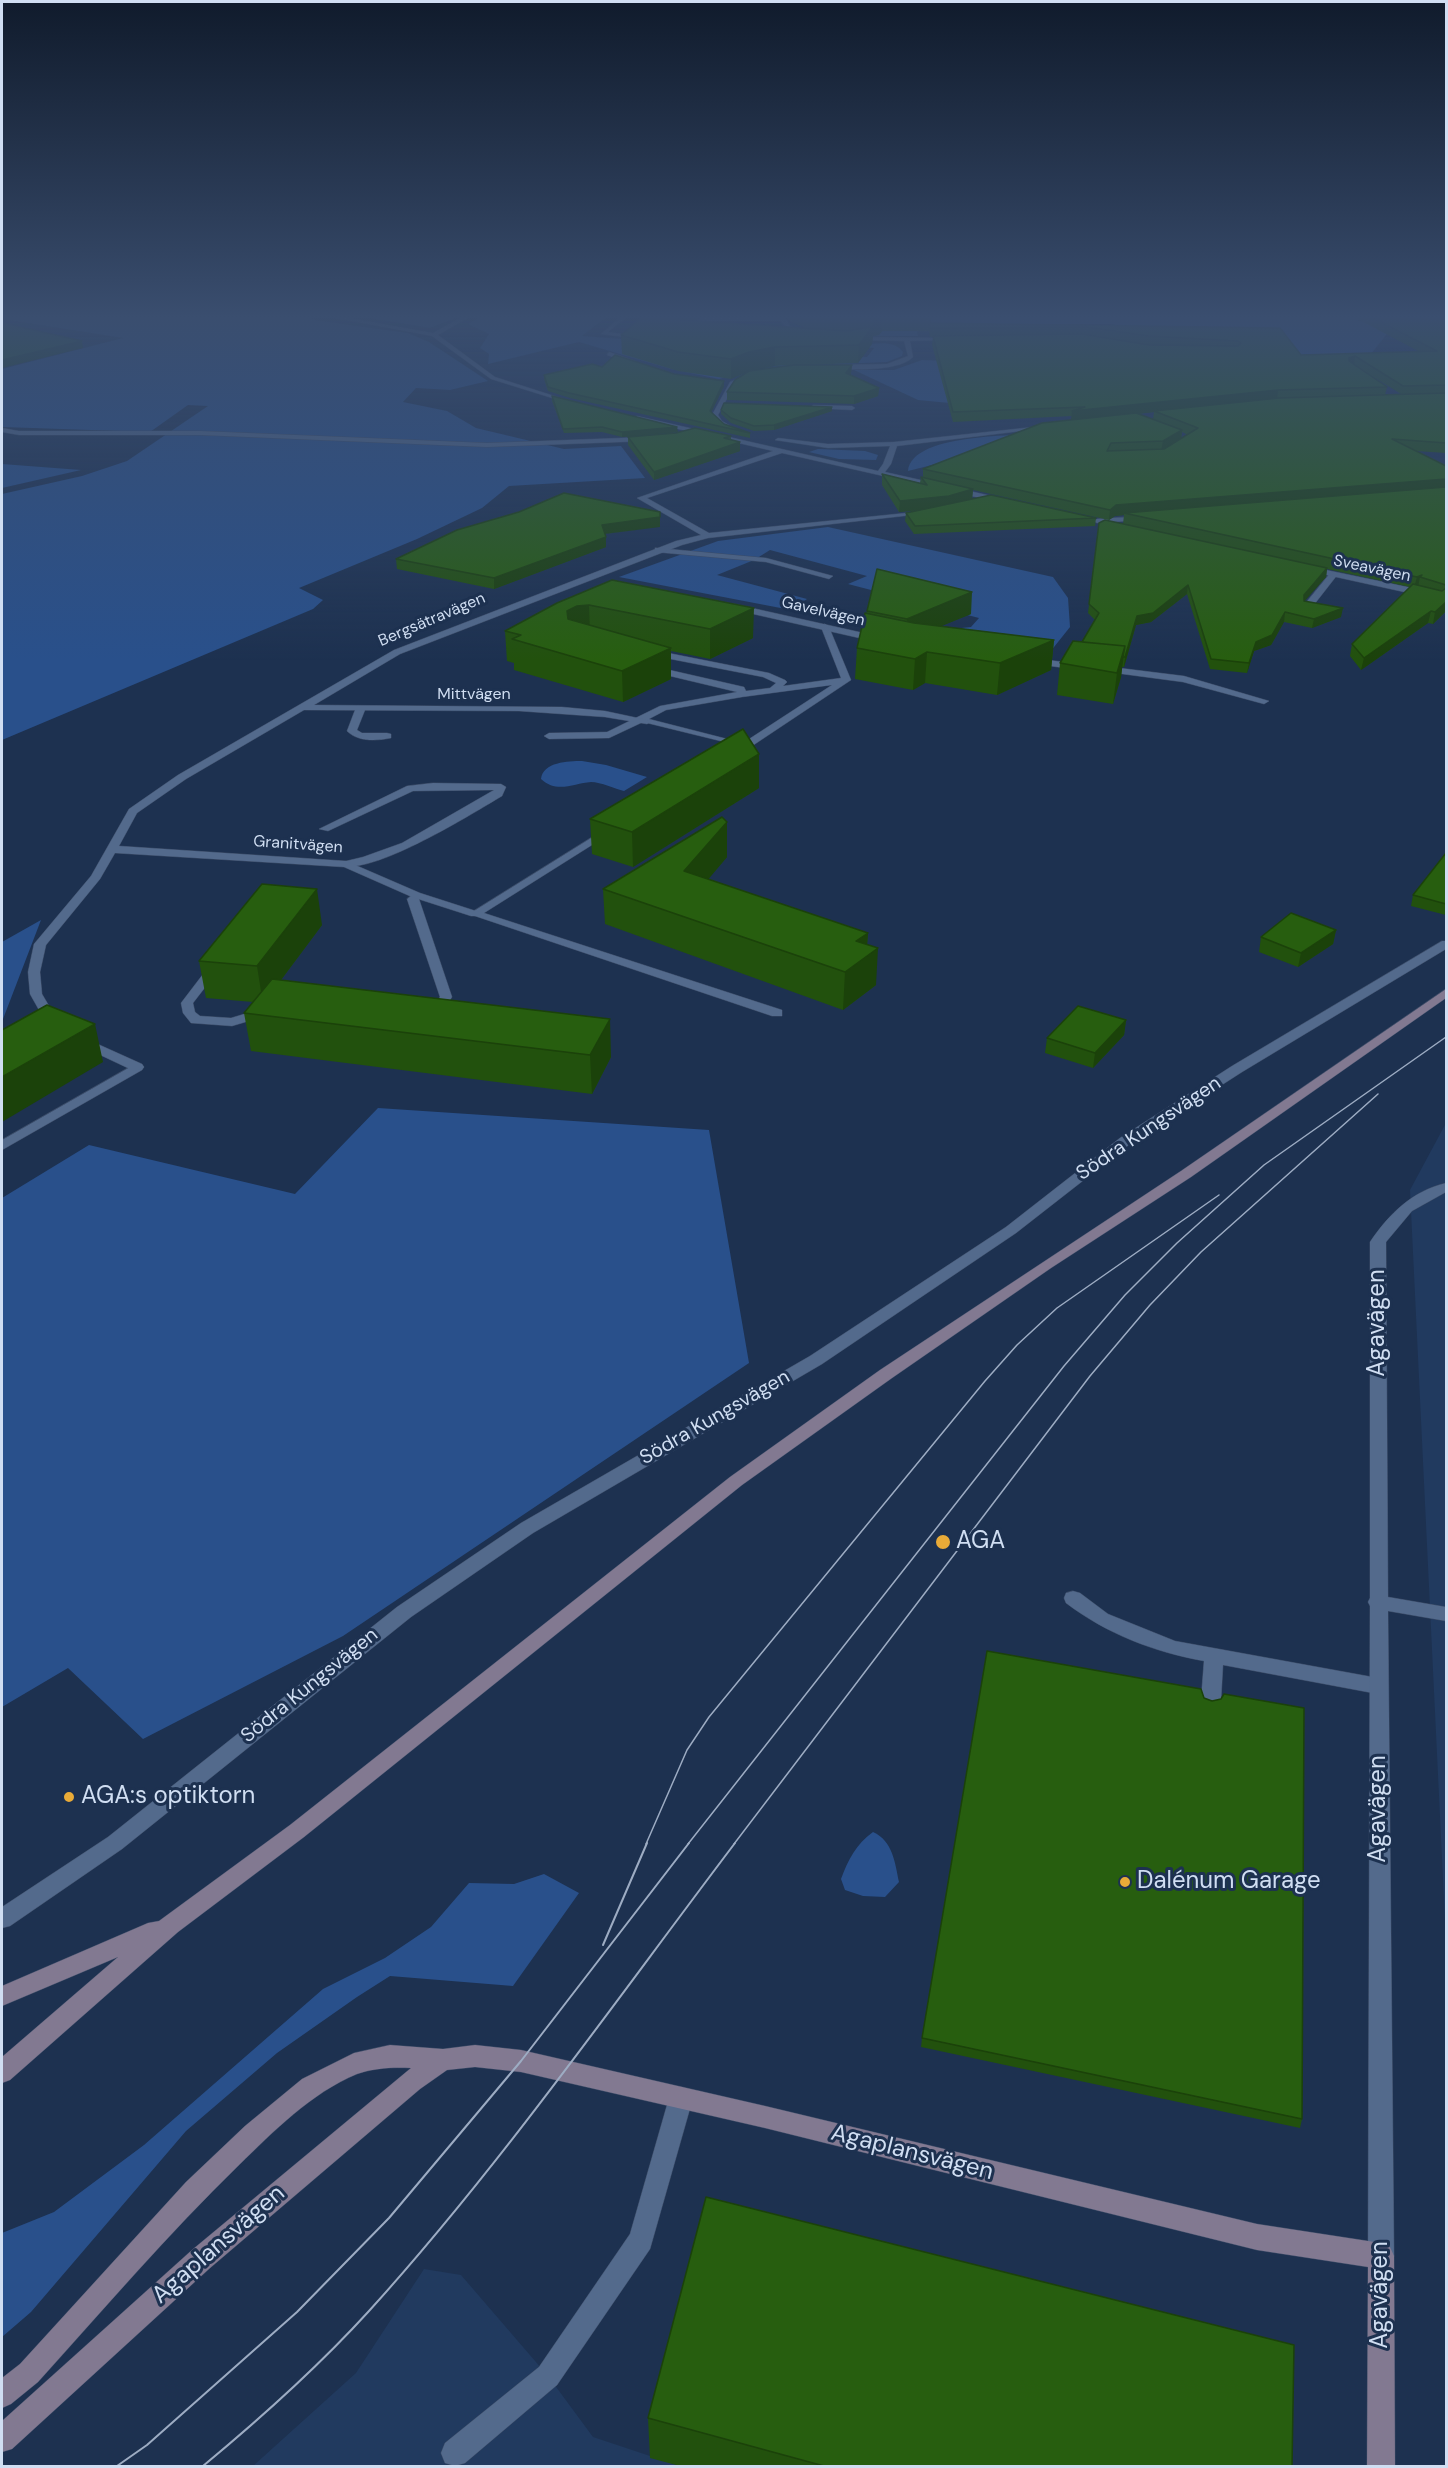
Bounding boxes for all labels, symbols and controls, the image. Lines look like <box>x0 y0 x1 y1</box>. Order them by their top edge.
street label: Sveavägen <box>1332 551 1412 587</box>
street label: Bergsätravägen <box>376 589 488 651</box>
street label: Gavelvägen <box>780 593 866 631</box>
street label: Mittvägen <box>437 685 511 705</box>
street label: Granitvägen <box>253 832 343 858</box>
street label: Södra Kungsvägen <box>1072 1072 1226 1186</box>
street label: Agavägen <box>1364 1269 1392 1377</box>
street label: Södra Kungsvägen <box>636 1365 794 1471</box>
place label: AGA <box>956 1528 1005 1556</box>
marker: AGA <box>934 1533 952 1551</box>
street label: Södra Kungsvägen <box>237 1623 383 1749</box>
street label: Agavägen <box>1365 1755 1393 1863</box>
place label: AGA:s optiktorn <box>81 1783 255 1811</box>
marker: AGA:s optiktorn <box>62 1790 76 1804</box>
place label: Dalénum Garage <box>1137 1868 1321 1896</box>
marker: Dalénum Garage <box>1118 1875 1132 1889</box>
street label: Agaplansvägen <box>828 2119 996 2187</box>
street label: Agaplansvägen <box>147 2180 291 2310</box>
street label: Agavägen <box>1367 2241 1395 2349</box>

